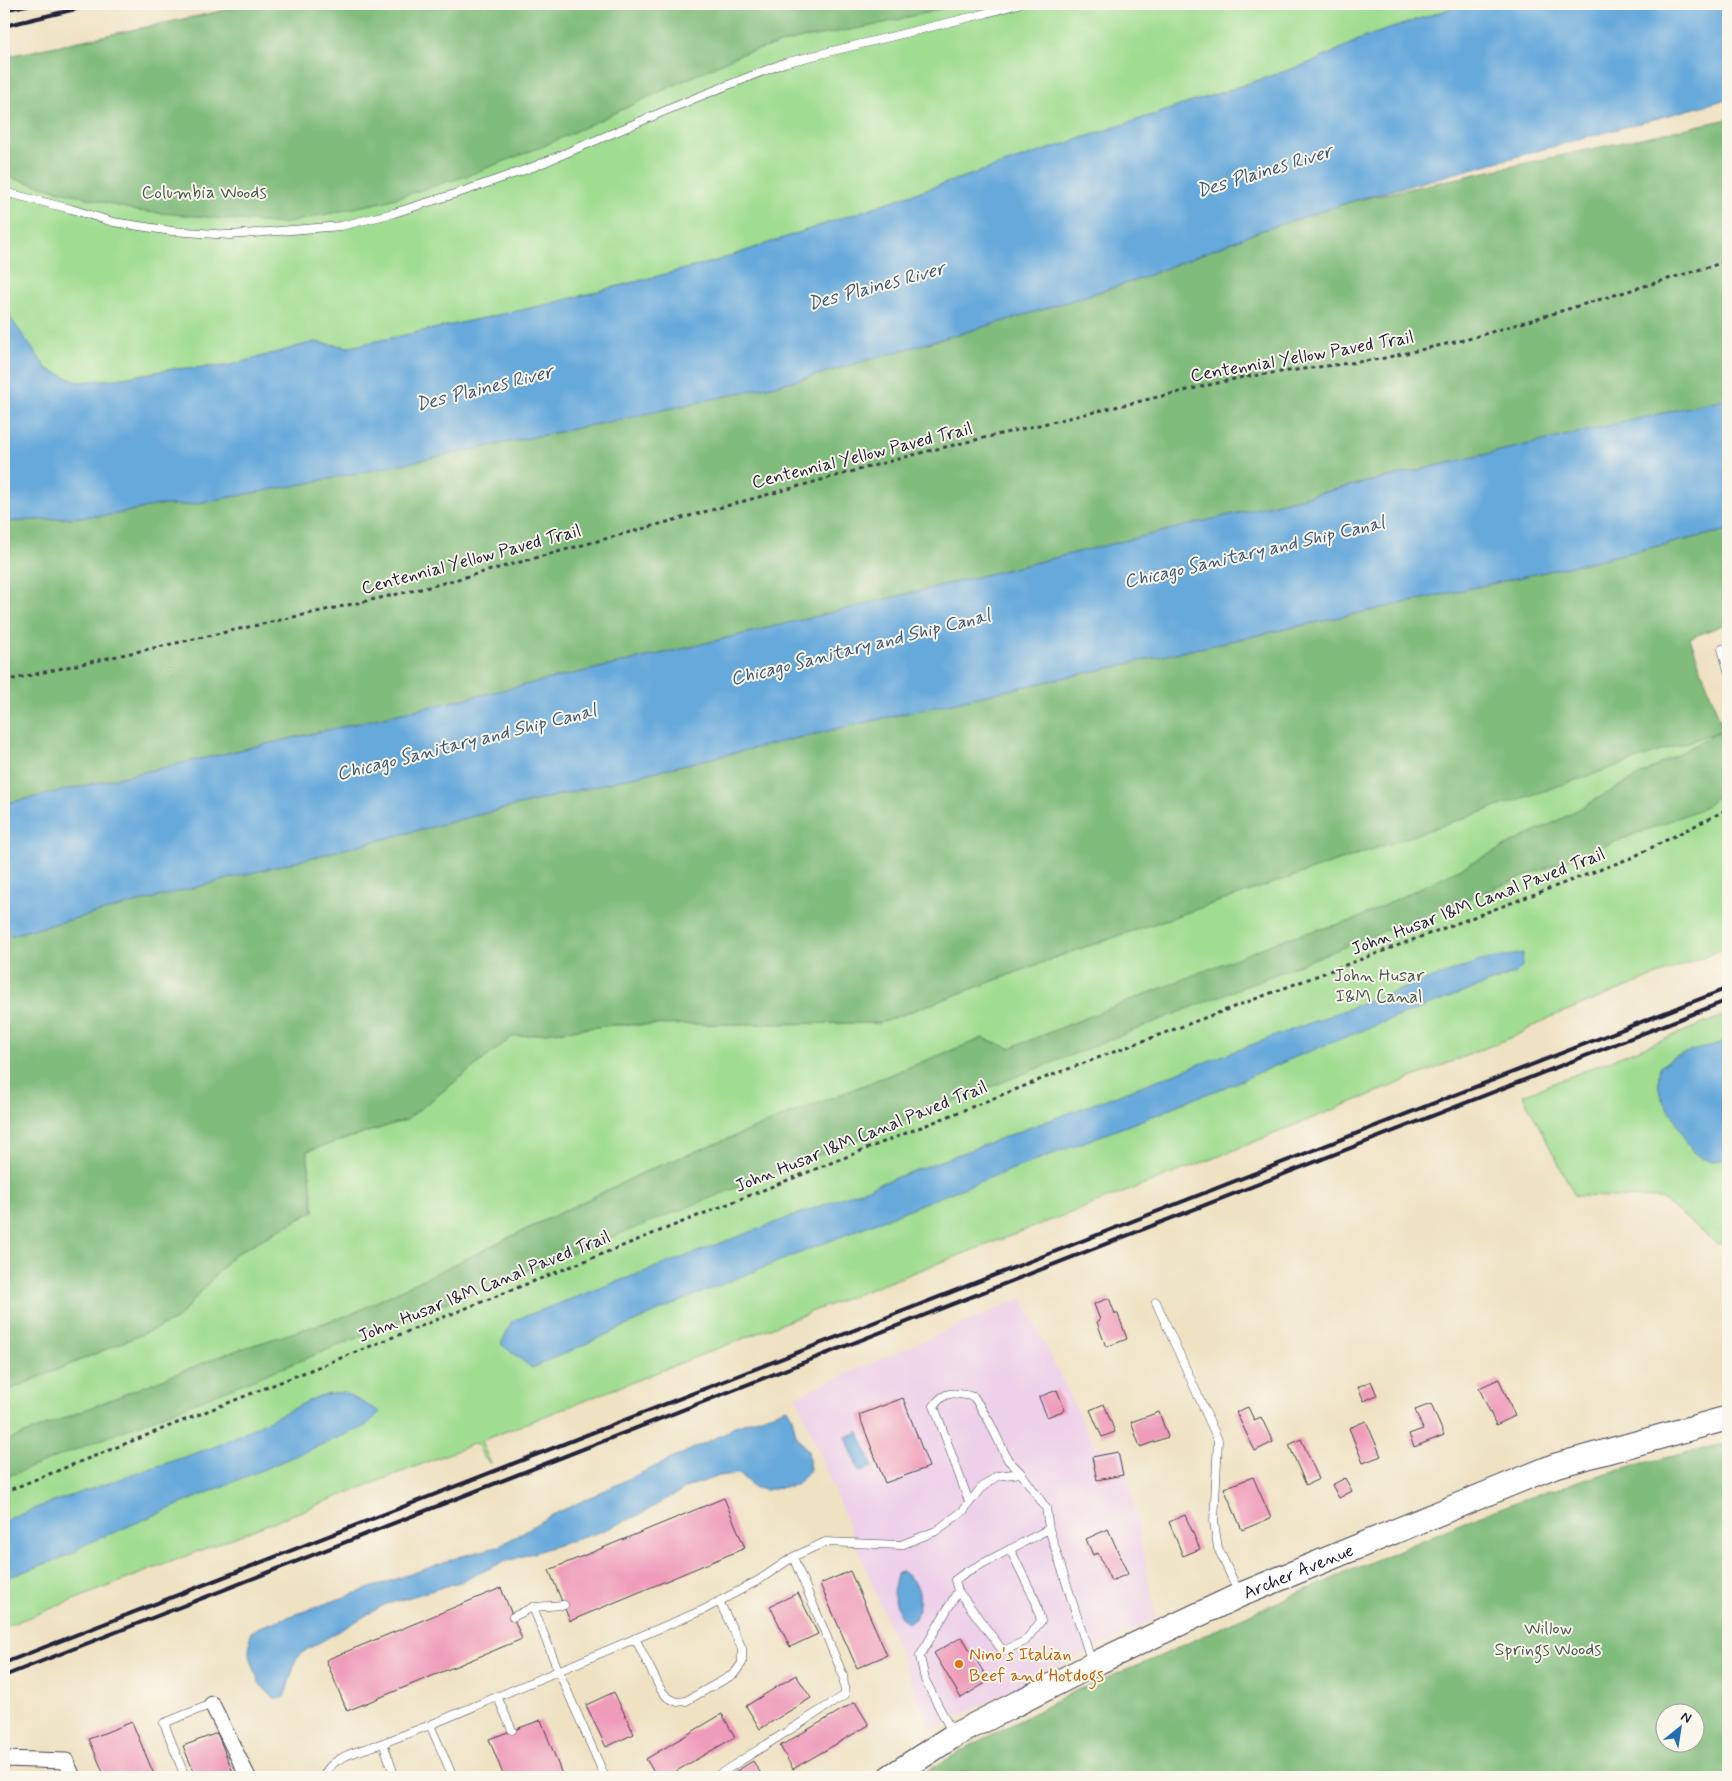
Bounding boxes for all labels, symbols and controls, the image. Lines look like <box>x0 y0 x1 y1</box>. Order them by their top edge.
water label: Des Plaines River <box>1193 138 1338 204</box>
park label: Columbia Woods <box>142 181 266 205</box>
water label: Des Plaines River <box>805 255 951 317</box>
street label: Centennial Yellow Paved Trail <box>1189 326 1416 388</box>
water label: Des Plaines River <box>413 359 559 418</box>
street label: Centennial Yellow Paved Trail <box>749 417 975 495</box>
water label: Chicago Sanitary and Ship Canal <box>1122 510 1388 595</box>
street label: Centennial Yellow Paved Trail <box>359 519 584 601</box>
water label: Chicago Sanitary and Ship Canal <box>728 603 994 692</box>
water label: Chicago Sanitary and Ship Canal <box>334 698 600 787</box>
street label: John Husar I&M Canal Paved Trail <box>1348 842 1609 962</box>
park label: John Husar I&M Canal <box>1334 964 1425 1009</box>
street label: John Husar I&M Canal Paved Trail <box>732 1075 991 1199</box>
street label: John Husar I&M Canal Paved Trail <box>355 1225 614 1349</box>
street label: Archer Avenue <box>1240 1539 1358 1605</box>
park label: Willow Springs Woods <box>1495 1617 1601 1664</box>
place label: Nino's Italian Beef and Hotdogs <box>969 1643 1104 1690</box>
marker: Nino's Italian Beef and Hotdogs <box>953 1658 965 1670</box>
north arrow <box>1654 1704 1704 1754</box>
text: N <box>1677 1707 1695 1728</box>

